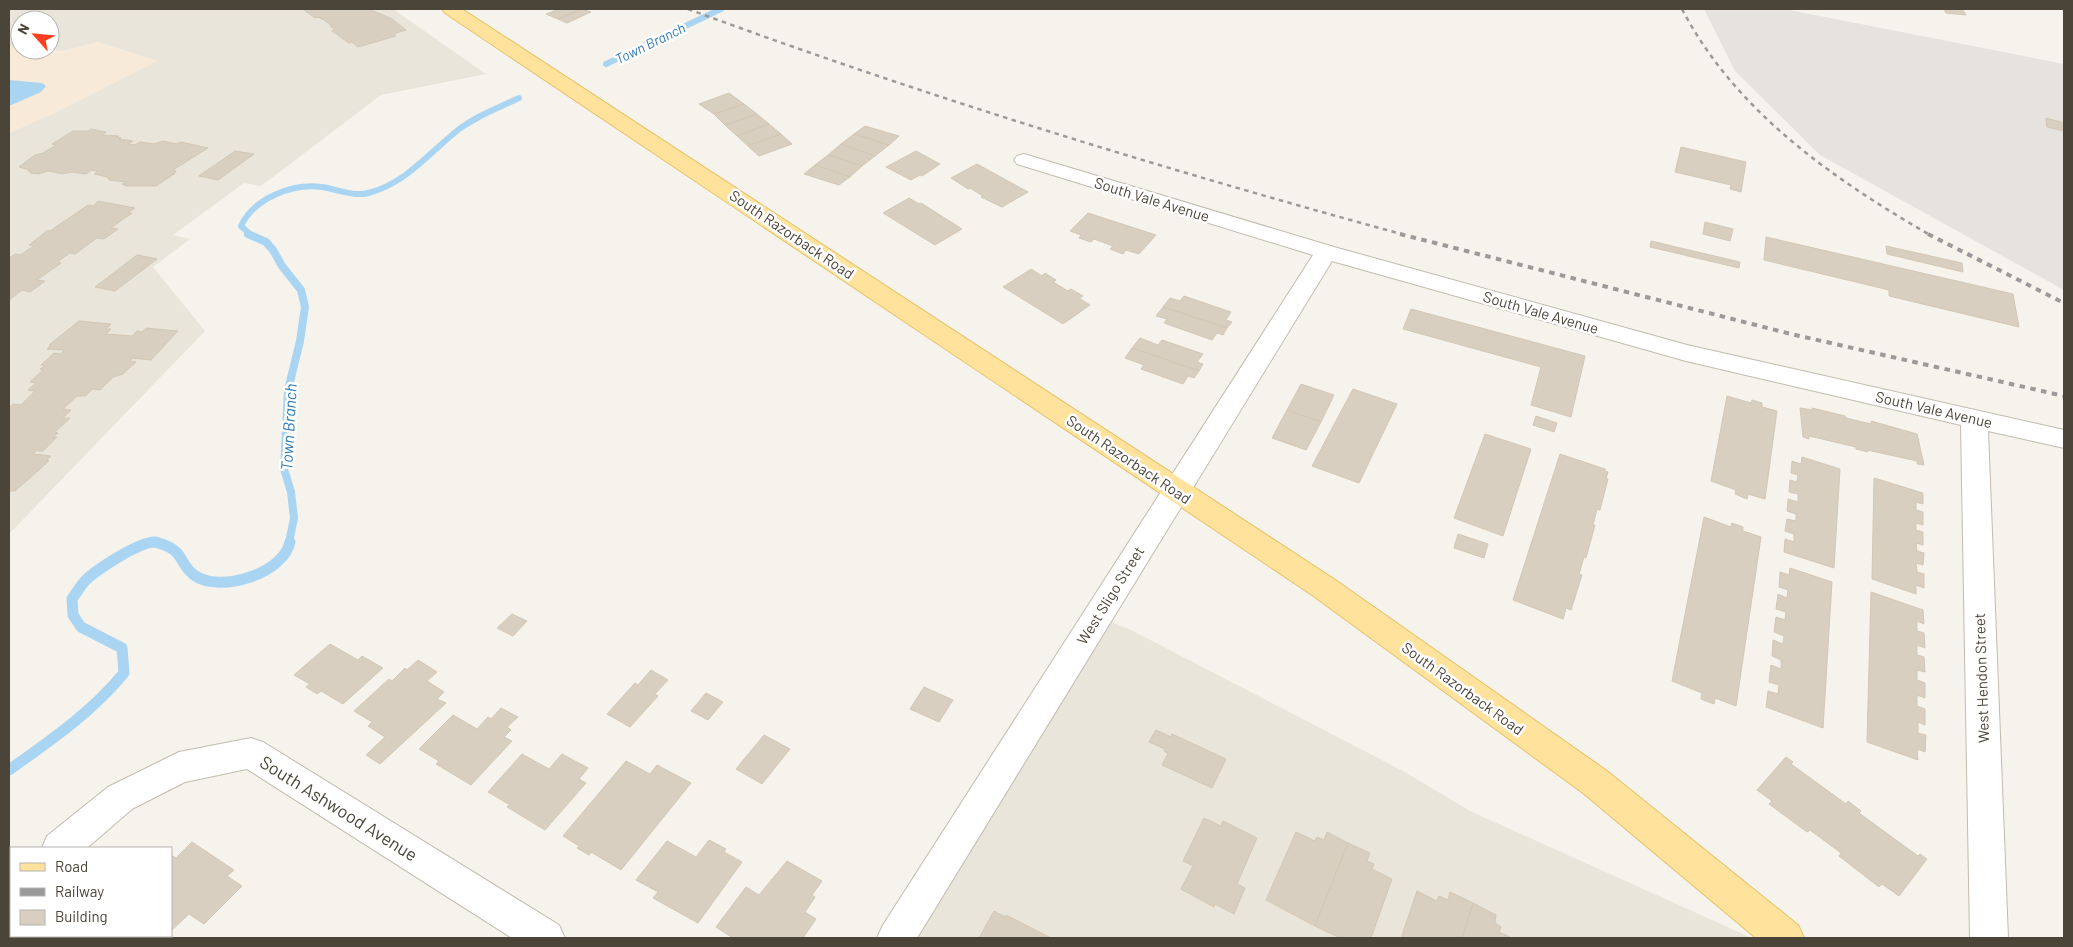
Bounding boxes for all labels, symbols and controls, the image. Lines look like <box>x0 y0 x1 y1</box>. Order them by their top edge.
north arrow <box>10 10 60 60</box>
water label: Town Branch <box>612 19 688 67</box>
text: N <box>13 21 33 37</box>
street label: South Vale Avenue <box>1092 173 1212 225</box>
street label: South Razorback Road <box>726 186 858 282</box>
street label: South Vale Avenue <box>1481 287 1601 337</box>
water label: Town Branch <box>276 383 300 471</box>
street label: South Vale Avenue <box>1874 387 1994 431</box>
street label: South Razorback Road <box>1063 411 1195 507</box>
street label: West Sligo Street <box>1073 543 1147 647</box>
street label: West Hendon Street <box>1970 613 1992 743</box>
street label: South Razorback Road <box>1399 638 1527 738</box>
street label: South Ashwood Avenue <box>256 750 422 866</box>
legend <box>10 847 172 937</box>
text: Road <box>55 857 88 875</box>
text: Railway <box>55 882 104 900</box>
text: Building <box>55 907 108 925</box>

